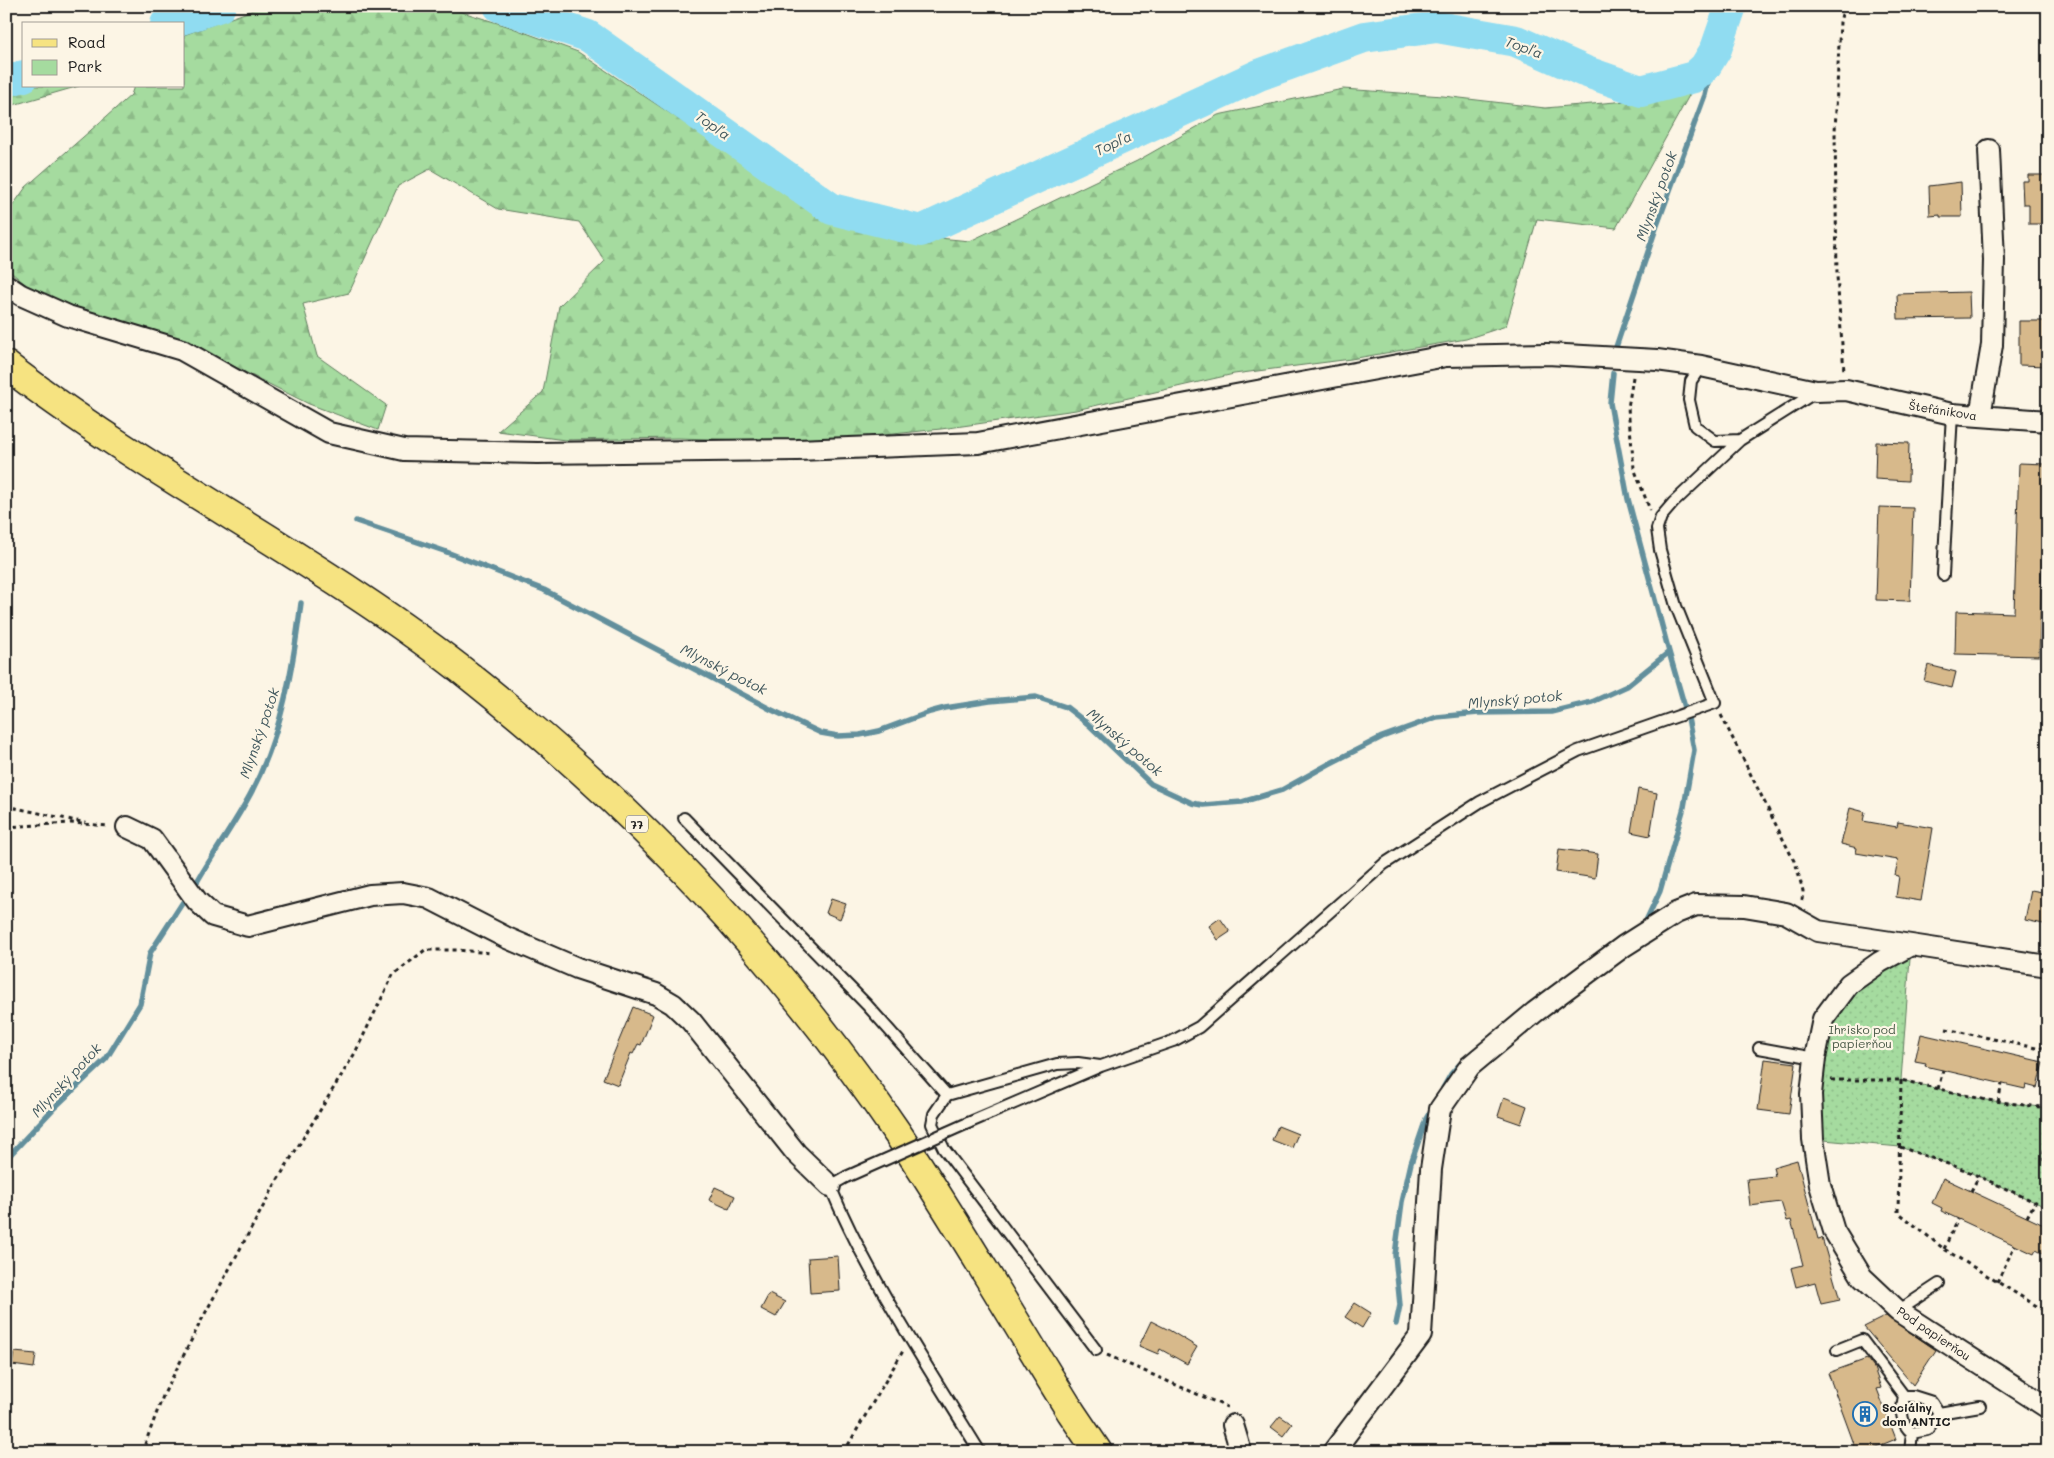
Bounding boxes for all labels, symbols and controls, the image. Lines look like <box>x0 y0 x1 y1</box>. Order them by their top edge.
legend <box>22 22 185 88</box>
water label: Topľa <box>1503 31 1545 63</box>
text: Road <box>68 32 105 52</box>
text: Park <box>68 56 102 76</box>
water label: Topľa <box>692 106 734 144</box>
water label: Topľa <box>1091 126 1135 160</box>
water label: Mlynský potok <box>1631 148 1681 244</box>
street label: Štefánikova <box>1908 397 1978 423</box>
water label: Mlynský potok <box>678 639 771 699</box>
water label: Mlynský potok <box>235 685 284 781</box>
water label: Mlynský potok <box>1467 685 1564 713</box>
water label: Mlynský potok <box>1083 704 1167 781</box>
road number: 77 <box>626 816 648 832</box>
park label: Ihrisko pod papierňou <box>1828 1021 1896 1051</box>
water label: Mlynský potok <box>27 1039 106 1121</box>
street label: Pod papierňou <box>1894 1302 1974 1364</box>
place label: Sociálny dom ANTIC <box>1882 1399 1950 1429</box>
building icon: Sociálny dom ANTIC <box>1852 1401 1878 1427</box>

